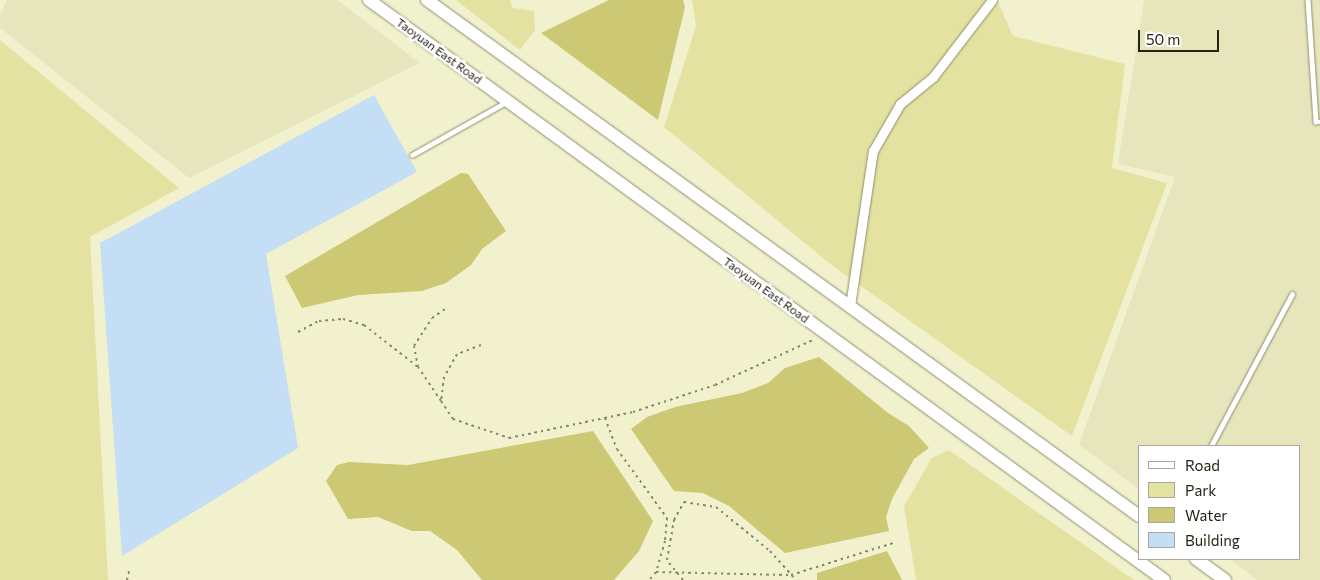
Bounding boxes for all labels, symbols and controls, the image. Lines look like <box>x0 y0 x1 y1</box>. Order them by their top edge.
street label: Taoyuan East Road <box>393 15 485 87</box>
scale bar <box>1140 20 1221 52</box>
text: 50 m <box>1146 30 1180 48</box>
street label: Taoyuan East Road <box>720 254 812 326</box>
legend <box>1138 445 1300 560</box>
text: Road <box>1185 456 1220 474</box>
text: Park <box>1185 481 1216 499</box>
text: Water <box>1185 506 1227 524</box>
text: Building <box>1185 531 1240 549</box>

